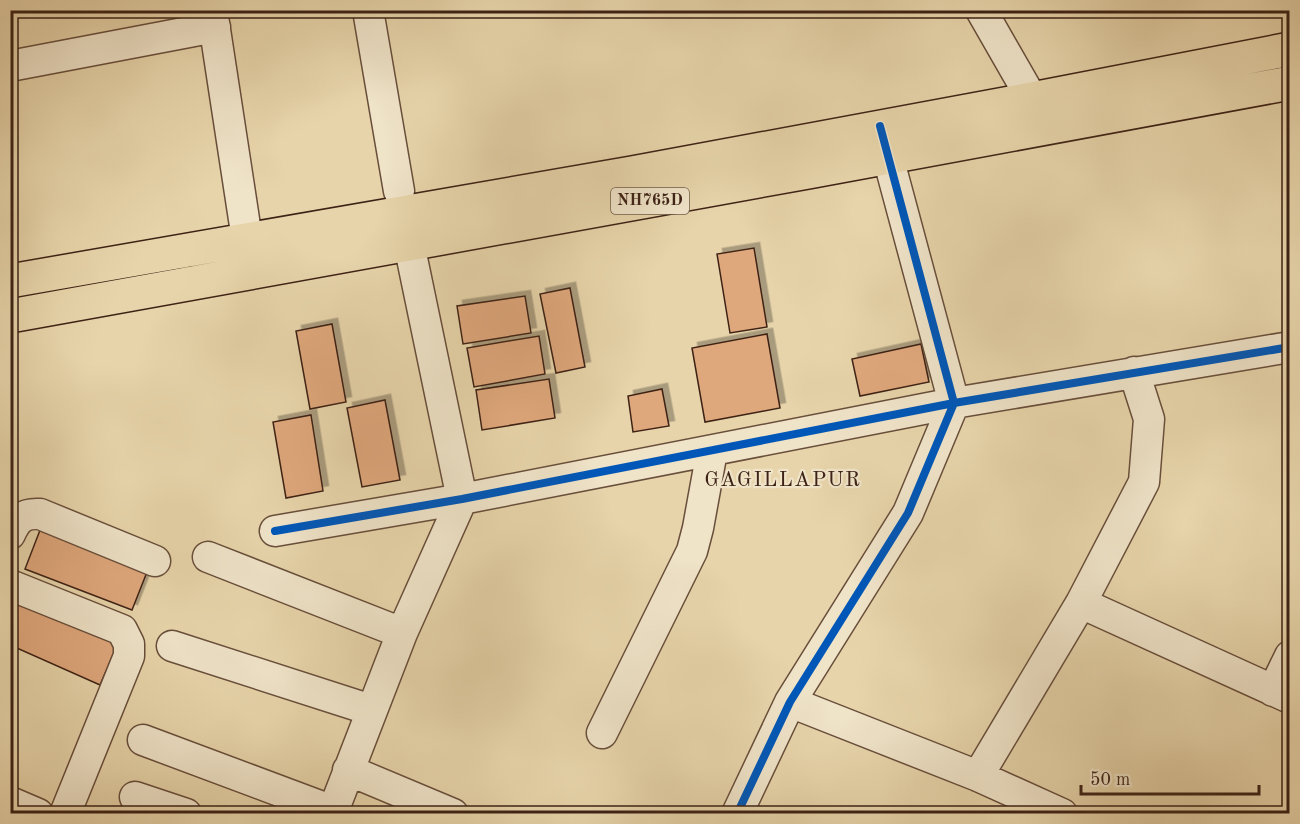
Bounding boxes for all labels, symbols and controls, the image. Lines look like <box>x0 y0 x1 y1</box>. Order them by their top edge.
road number: NH765D <box>611 188 689 214</box>
district label: GAGILLAPUR <box>704 470 862 491</box>
scale bar <box>1081 758 1260 796</box>
text: 50 m <box>1090 771 1130 789</box>

